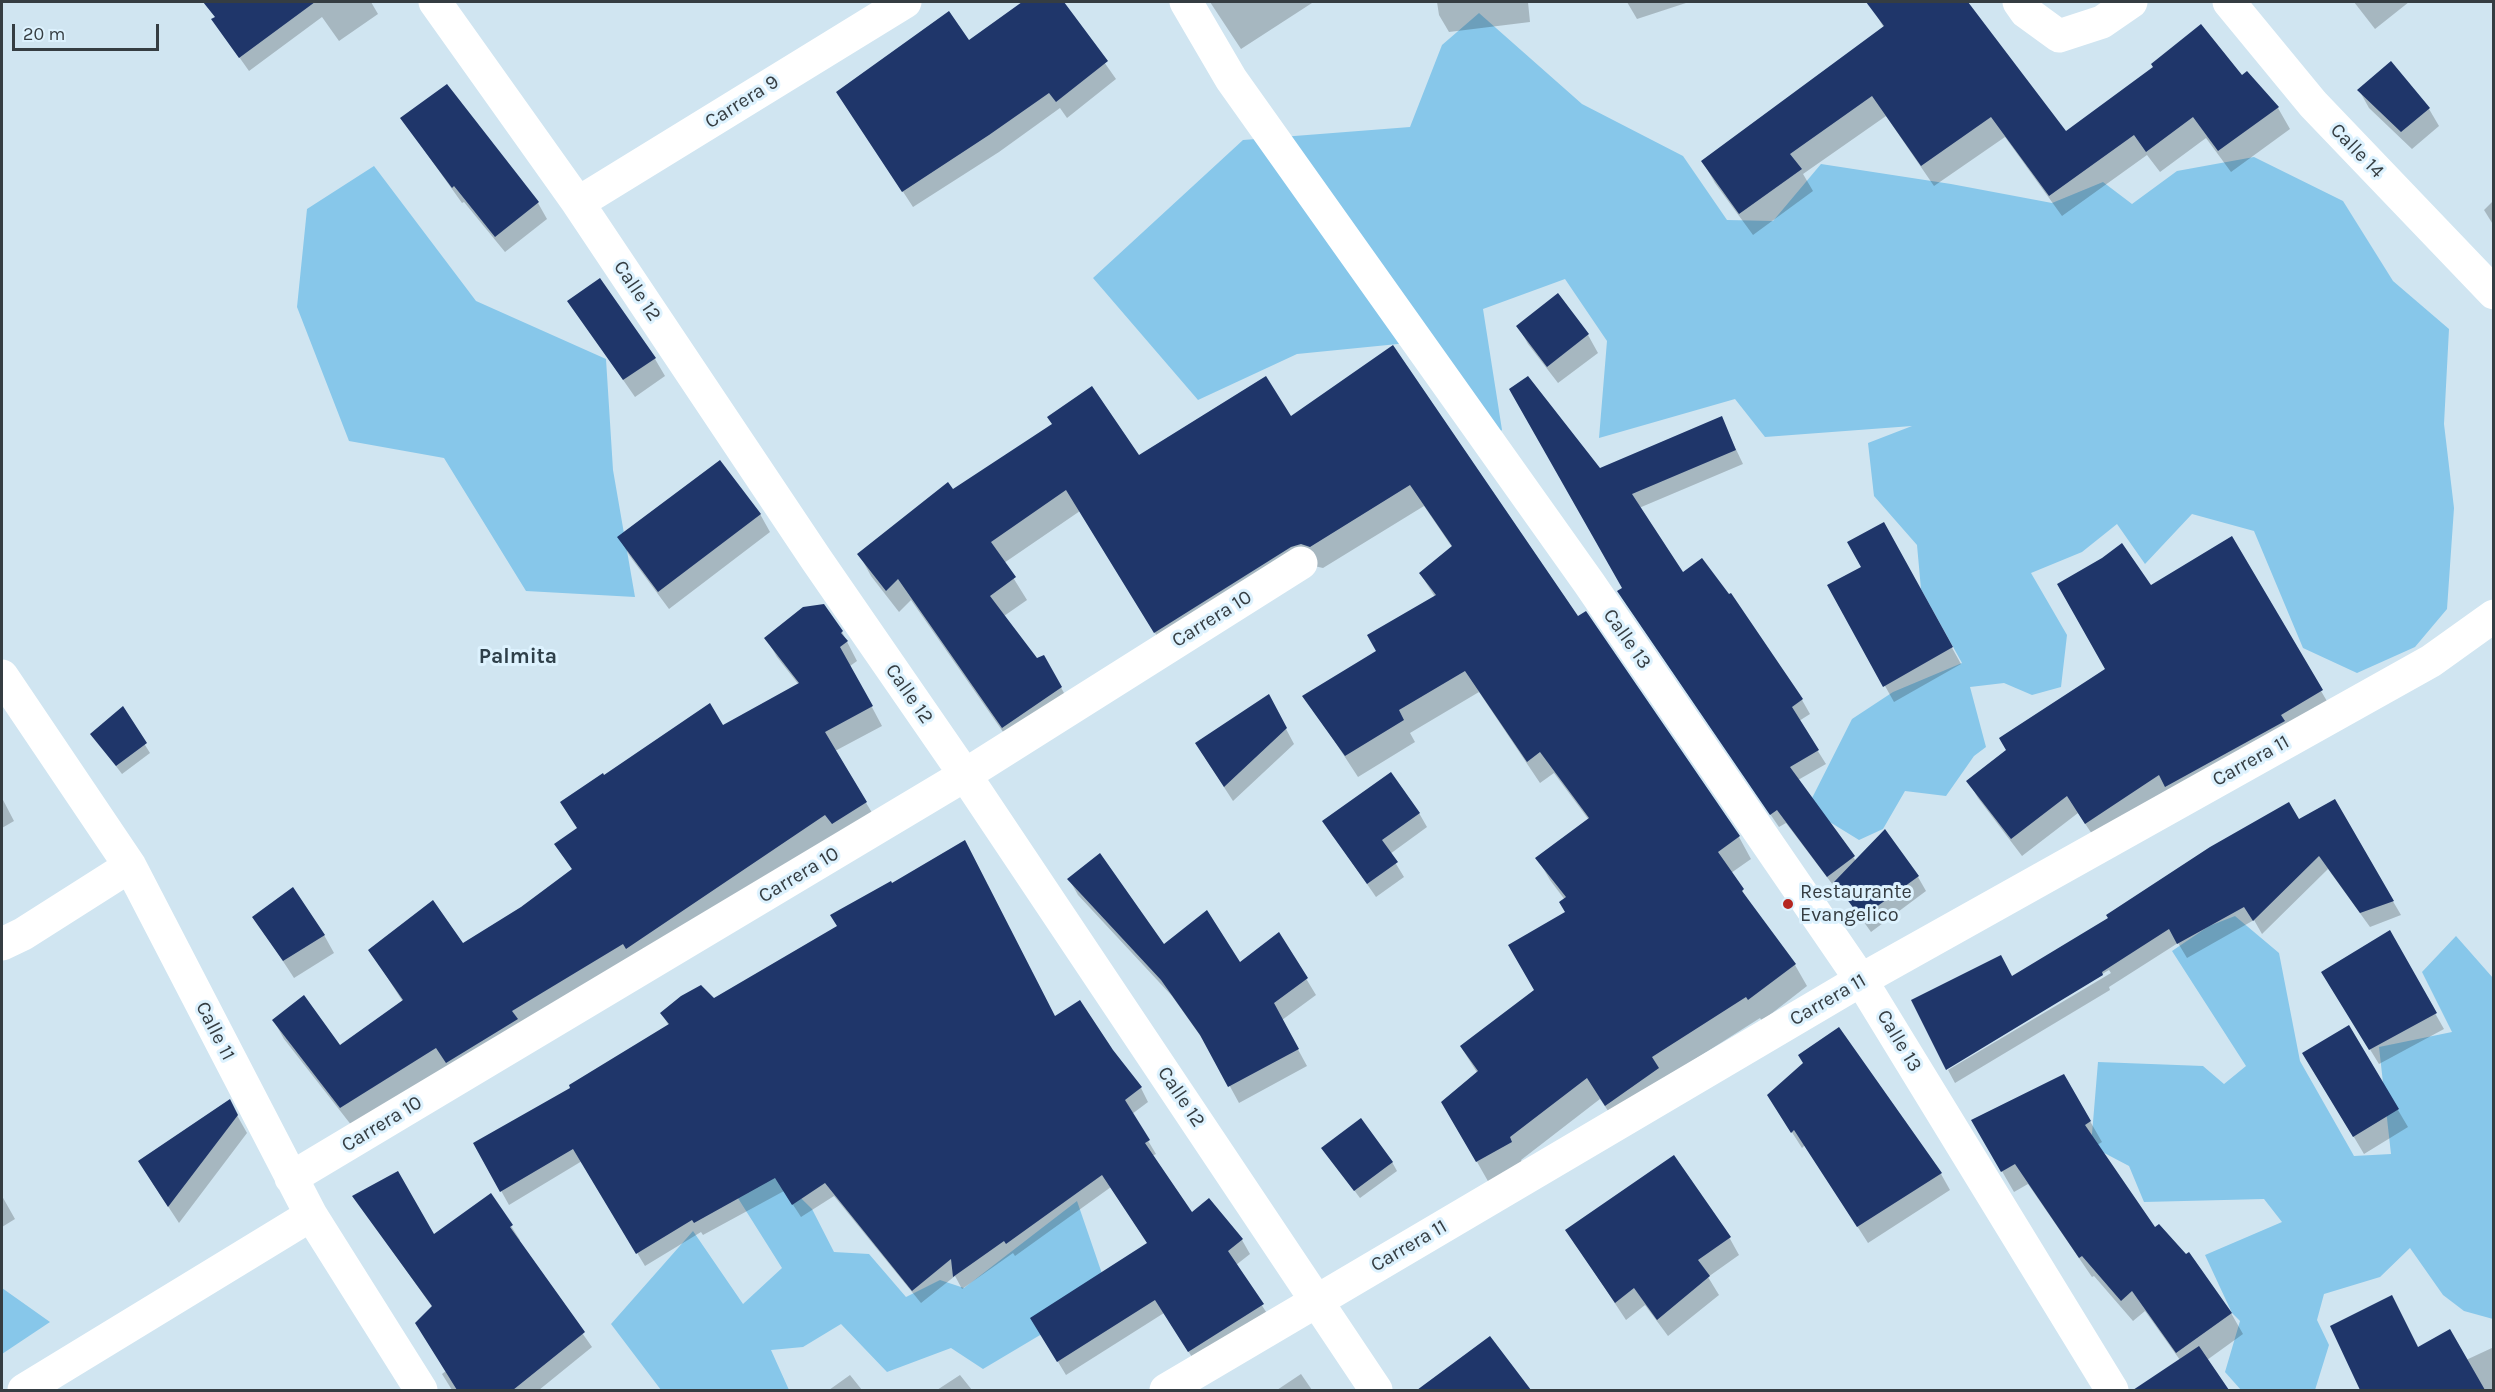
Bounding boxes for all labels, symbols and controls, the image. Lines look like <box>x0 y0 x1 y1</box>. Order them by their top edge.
scale bar <box>15 12 162 50</box>
text: 20 m <box>23 23 65 45</box>
street label: Carrera 9 <box>701 70 783 134</box>
street label: Calle 14 <box>2325 118 2389 184</box>
street label: Calle 12 <box>608 256 666 326</box>
street label: Carrera 10 <box>1168 585 1256 653</box>
street label: Calle 13 <box>1598 604 1656 674</box>
district label: Palmita <box>479 644 557 670</box>
street label: Calle 12 <box>880 659 938 729</box>
street label: Carrera 11 <box>2208 730 2294 792</box>
street label: Carrera 10 <box>754 842 844 908</box>
place label: Restaurante Evangelico <box>1800 880 1912 927</box>
marker: Restaurante Evangelico <box>1781 897 1795 911</box>
street label: Carrera 11 <box>1786 969 1870 1031</box>
street label: Calle 11 <box>190 998 240 1064</box>
street label: Calle 13 <box>1871 1006 1927 1076</box>
street label: Calle 12 <box>1152 1062 1210 1132</box>
street label: Carrera 10 <box>337 1091 427 1157</box>
street label: Carrera 11 <box>1367 1215 1451 1277</box>

